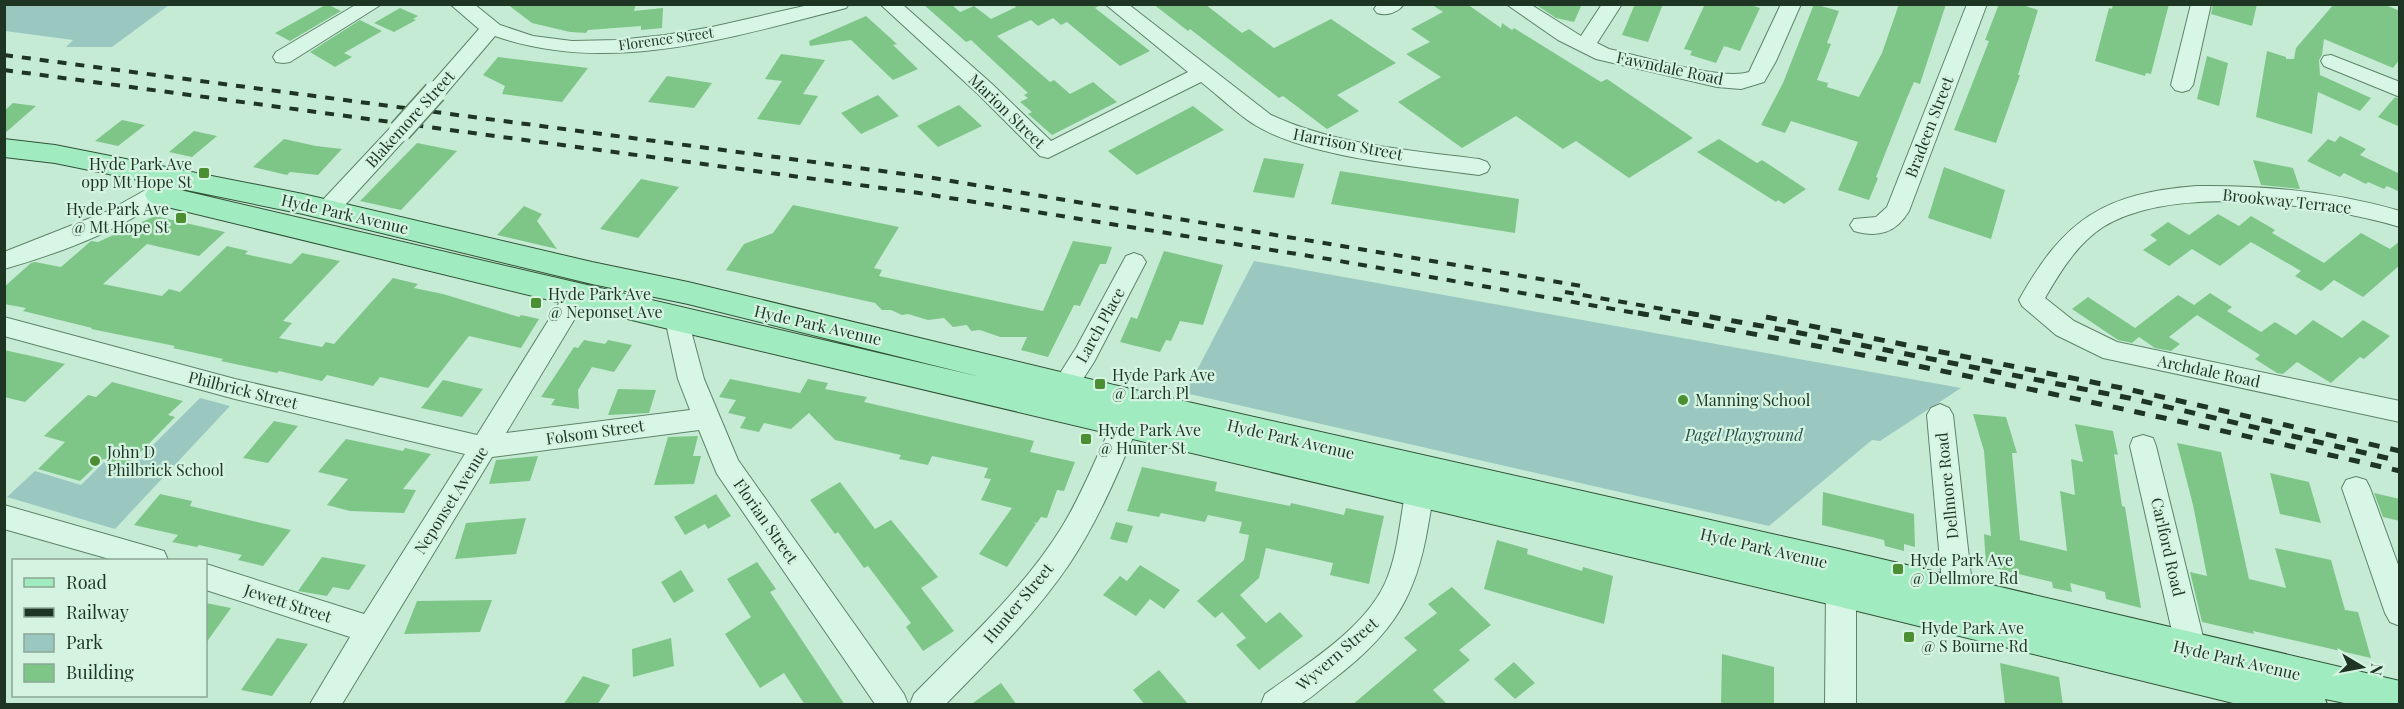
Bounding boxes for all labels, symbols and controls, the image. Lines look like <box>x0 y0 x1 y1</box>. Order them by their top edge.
street label: Florence Street <box>617 22 716 55</box>
street label: Fawndale Road <box>1615 46 1726 89</box>
street label: Blakemore Street <box>360 65 459 172</box>
street label: Marion Street <box>964 69 1050 153</box>
street label: Bradeen Street <box>1900 73 1958 181</box>
street label: Harrison Street <box>1291 123 1405 165</box>
place label: Hyde Park Ave opp Mt Hope St <box>81 153 192 192</box>
marker: Hyde Park Ave opp Mt Hope St <box>197 166 211 180</box>
street label: Brookway Terrace <box>2221 183 2353 218</box>
street label: Hyde Park Avenue <box>279 189 411 238</box>
place label: Hyde Park Ave @ Mt Hope St <box>66 198 169 237</box>
marker: Hyde Park Ave @ Mt Hope St <box>174 211 188 225</box>
place label: Hyde Park Ave @ Neponset Ave <box>548 283 663 322</box>
street label: Larch Place <box>1070 283 1129 366</box>
marker: Hyde Park Ave @ Neponset Ave <box>529 296 543 310</box>
street label: Hyde Park Avenue <box>752 300 884 349</box>
street label: Archdale Road <box>2155 349 2262 392</box>
place label: Hyde Park Ave @ Larch Pl <box>1112 364 1215 403</box>
street label: Philbrick Street <box>186 366 300 413</box>
marker: Hyde Park Ave @ Larch Pl <box>1093 377 1107 391</box>
place label: Manning School <box>1695 389 1811 410</box>
marker: Manning School <box>1676 393 1690 407</box>
street label: Folsom Street <box>544 414 646 449</box>
street label: Hyde Park Avenue <box>1225 414 1357 463</box>
place label: Hyde Park Ave @ Hunter St <box>1098 419 1201 458</box>
park label: Pagel Playground <box>1684 424 1804 445</box>
marker: Hyde Park Ave @ Hunter St <box>1079 432 1093 446</box>
street label: Dellmore Road <box>1930 432 1963 540</box>
place label: John D Philbrick School <box>106 441 224 480</box>
street label: Neponset Avenue <box>409 442 492 558</box>
marker: John D Philbrick School <box>88 454 102 468</box>
street label: Florian Street <box>730 474 803 567</box>
street label: Carlford Road <box>2147 495 2190 598</box>
street label: Hyde Park Avenue <box>1698 523 1830 572</box>
place label: Hyde Park Ave @ Dellmore Rd <box>1910 549 2018 588</box>
street label: Hunter Street <box>978 558 1057 647</box>
legend <box>12 559 207 697</box>
marker: Hyde Park Ave @ Dellmore Rd <box>1891 562 1905 576</box>
text: Road <box>66 570 107 594</box>
street label: Jewett Street <box>241 578 335 627</box>
text: Railway <box>66 600 129 624</box>
street label: Wyvern Street <box>1291 612 1382 696</box>
place label: Hyde Park Ave @ S Bourne Rd <box>1921 617 2028 656</box>
text: Park <box>66 630 103 654</box>
marker: Hyde Park Ave @ S Bourne Rd <box>1902 630 1916 644</box>
street label: Hyde Park Avenue <box>2171 635 2303 684</box>
north arrow <box>2332 637 2392 697</box>
text: Building <box>66 660 134 684</box>
text: N <box>2366 662 2389 678</box>

